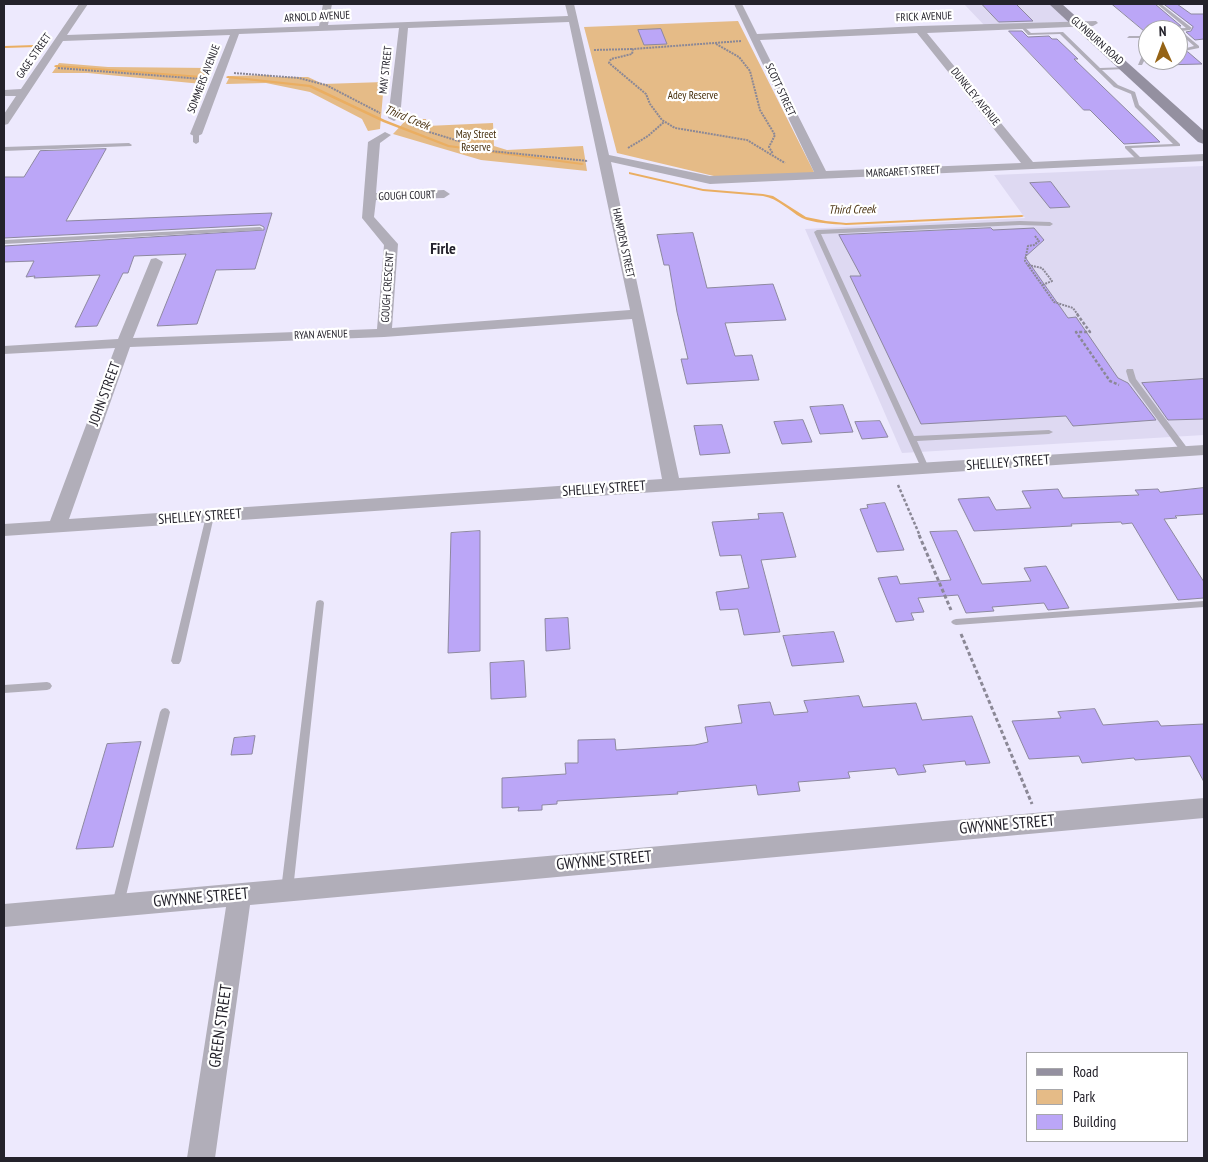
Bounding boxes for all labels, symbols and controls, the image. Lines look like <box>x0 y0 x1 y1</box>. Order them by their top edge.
street label: ARNOLD AVENUE <box>284 9 350 25</box>
street label: FRICK AVENUE <box>896 9 952 25</box>
street label: GLYNBURN ROAD <box>1068 14 1126 68</box>
north arrow <box>1138 20 1188 70</box>
text: N <box>1158 22 1167 40</box>
street label: GAGE STREET <box>14 31 54 81</box>
street label: SOMMERS AVENUE <box>185 43 223 115</box>
street label: MAY STREET <box>377 45 395 95</box>
street label: SCOTT STREET <box>762 61 798 119</box>
street label: DUNKLEY AVENUE <box>948 65 1002 129</box>
park label: Adey Reserve <box>668 89 718 103</box>
water label: Third Creek <box>382 102 432 134</box>
park label: May Street Reserve <box>456 128 496 154</box>
street label: MARGARET STREET <box>866 163 940 181</box>
street label: GOUGH COURT <box>378 188 436 204</box>
water label: Third Creek <box>828 202 876 218</box>
street label: HAMPDEN STREET <box>609 207 637 279</box>
district label: Firle <box>430 239 456 259</box>
street label: GOUGH CRESCENT <box>379 251 397 323</box>
street label: RYAN AVENUE <box>294 327 348 343</box>
street label: JOHN STREET <box>86 360 124 428</box>
street label: SHELLEY STREET <box>966 452 1050 474</box>
street label: SHELLEY STREET <box>562 478 646 500</box>
street label: SHELLEY STREET <box>158 506 242 528</box>
street label: GWYNNE STREET <box>958 811 1056 839</box>
street label: GWYNNE STREET <box>555 847 653 875</box>
street label: GWYNNE STREET <box>152 884 250 912</box>
street label: GREEN STREET <box>206 983 236 1069</box>
legend <box>1026 1052 1188 1142</box>
text: Road <box>1073 1062 1099 1081</box>
text: Park <box>1073 1087 1095 1106</box>
text: Building <box>1073 1112 1116 1131</box>

